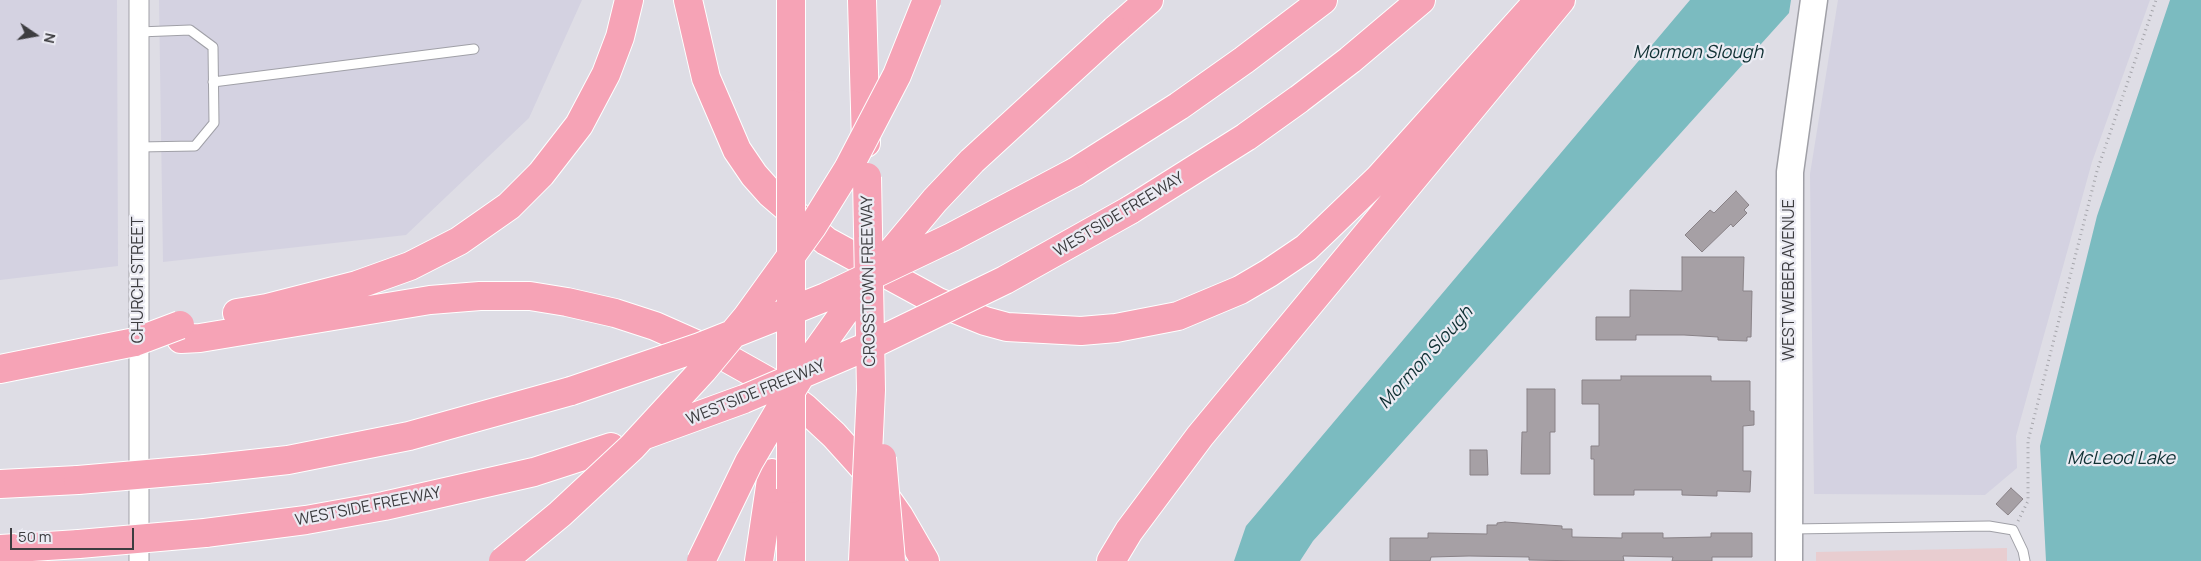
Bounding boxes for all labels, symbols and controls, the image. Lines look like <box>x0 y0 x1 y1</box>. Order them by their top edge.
north arrow <box>10 10 60 60</box>
text: N <box>40 31 60 45</box>
water label: Mormon Slough <box>1633 42 1763 64</box>
street label: WESTSIDE FREEWAY <box>1051 169 1187 261</box>
street label: CROSSTOWN FREEWAY <box>858 195 880 367</box>
street label: WEST WEBER AVENUE <box>1780 199 1800 361</box>
street label: CHURCH STREET <box>129 217 149 343</box>
water label: Mormon Slough <box>1374 302 1478 414</box>
street label: WESTSIDE FREEWAY <box>684 356 828 430</box>
water label: McLeod Lake <box>2067 448 2175 470</box>
street label: WESTSIDE FREEWAY <box>294 483 442 531</box>
scale bar <box>12 518 136 550</box>
text: 50 m <box>18 526 52 547</box>

